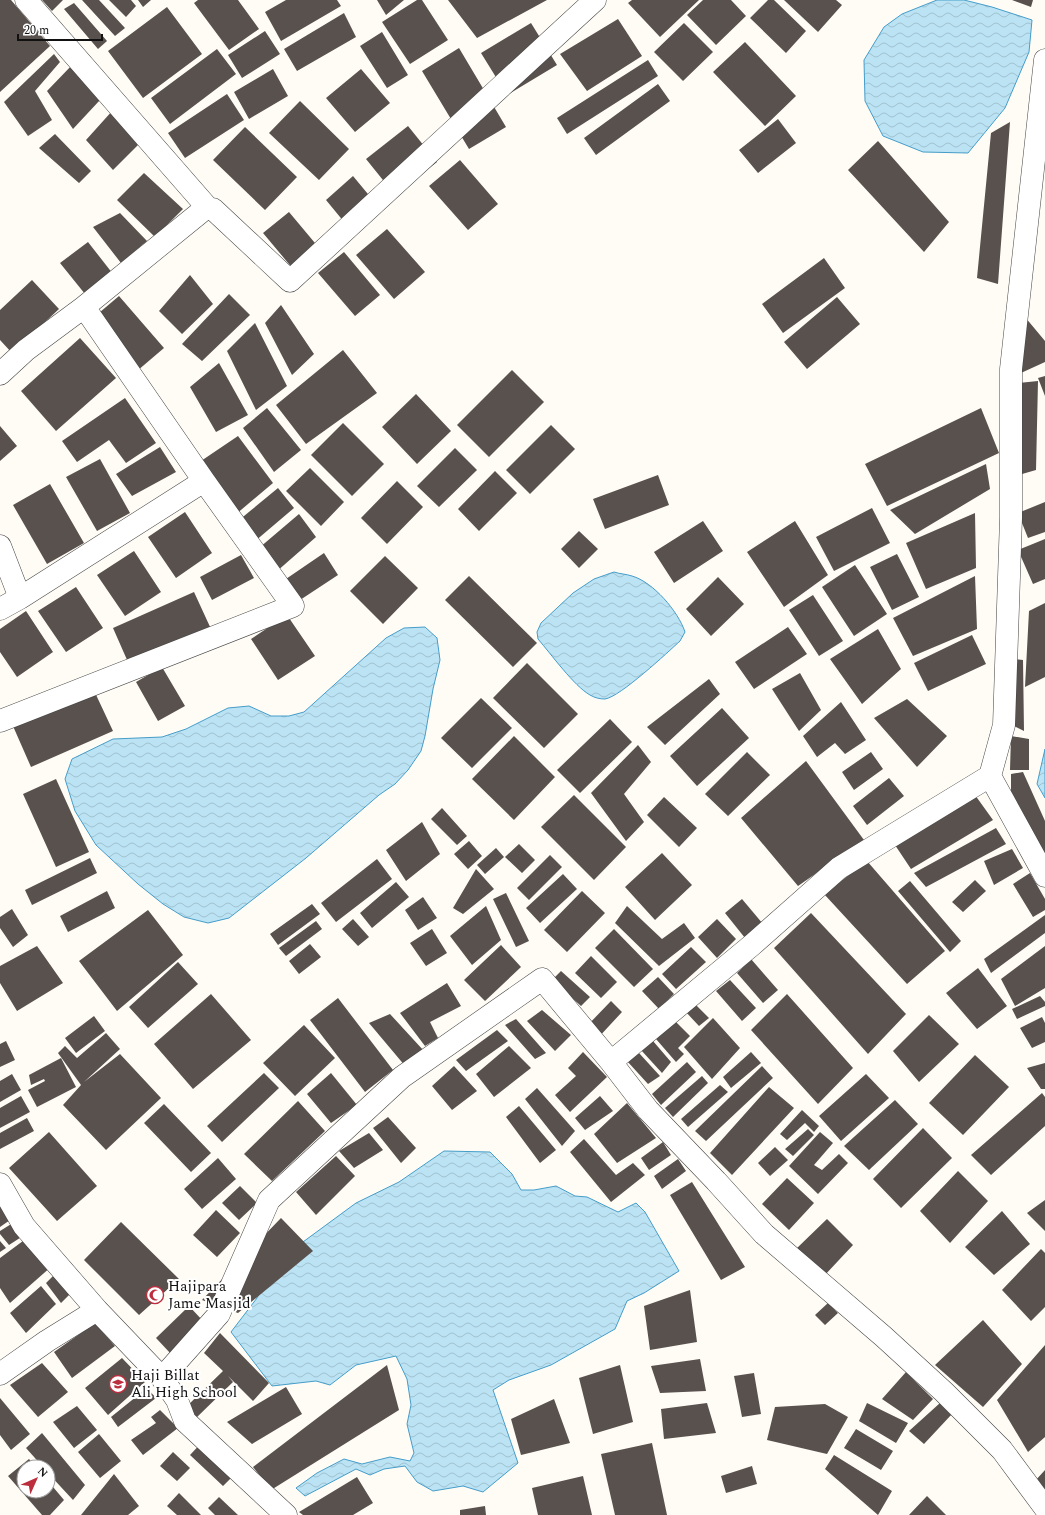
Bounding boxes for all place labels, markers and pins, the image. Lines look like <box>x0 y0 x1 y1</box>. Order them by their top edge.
place label: Hajipara Jame Masjid <box>168 1275 251 1315</box>
mosque icon: Hajipara Jame Masjid <box>145 1285 165 1305</box>
place label: Haji Billat Ali High School <box>131 1364 237 1404</box>
school or university icon: Haji Billat Ali High School <box>108 1374 128 1394</box>

